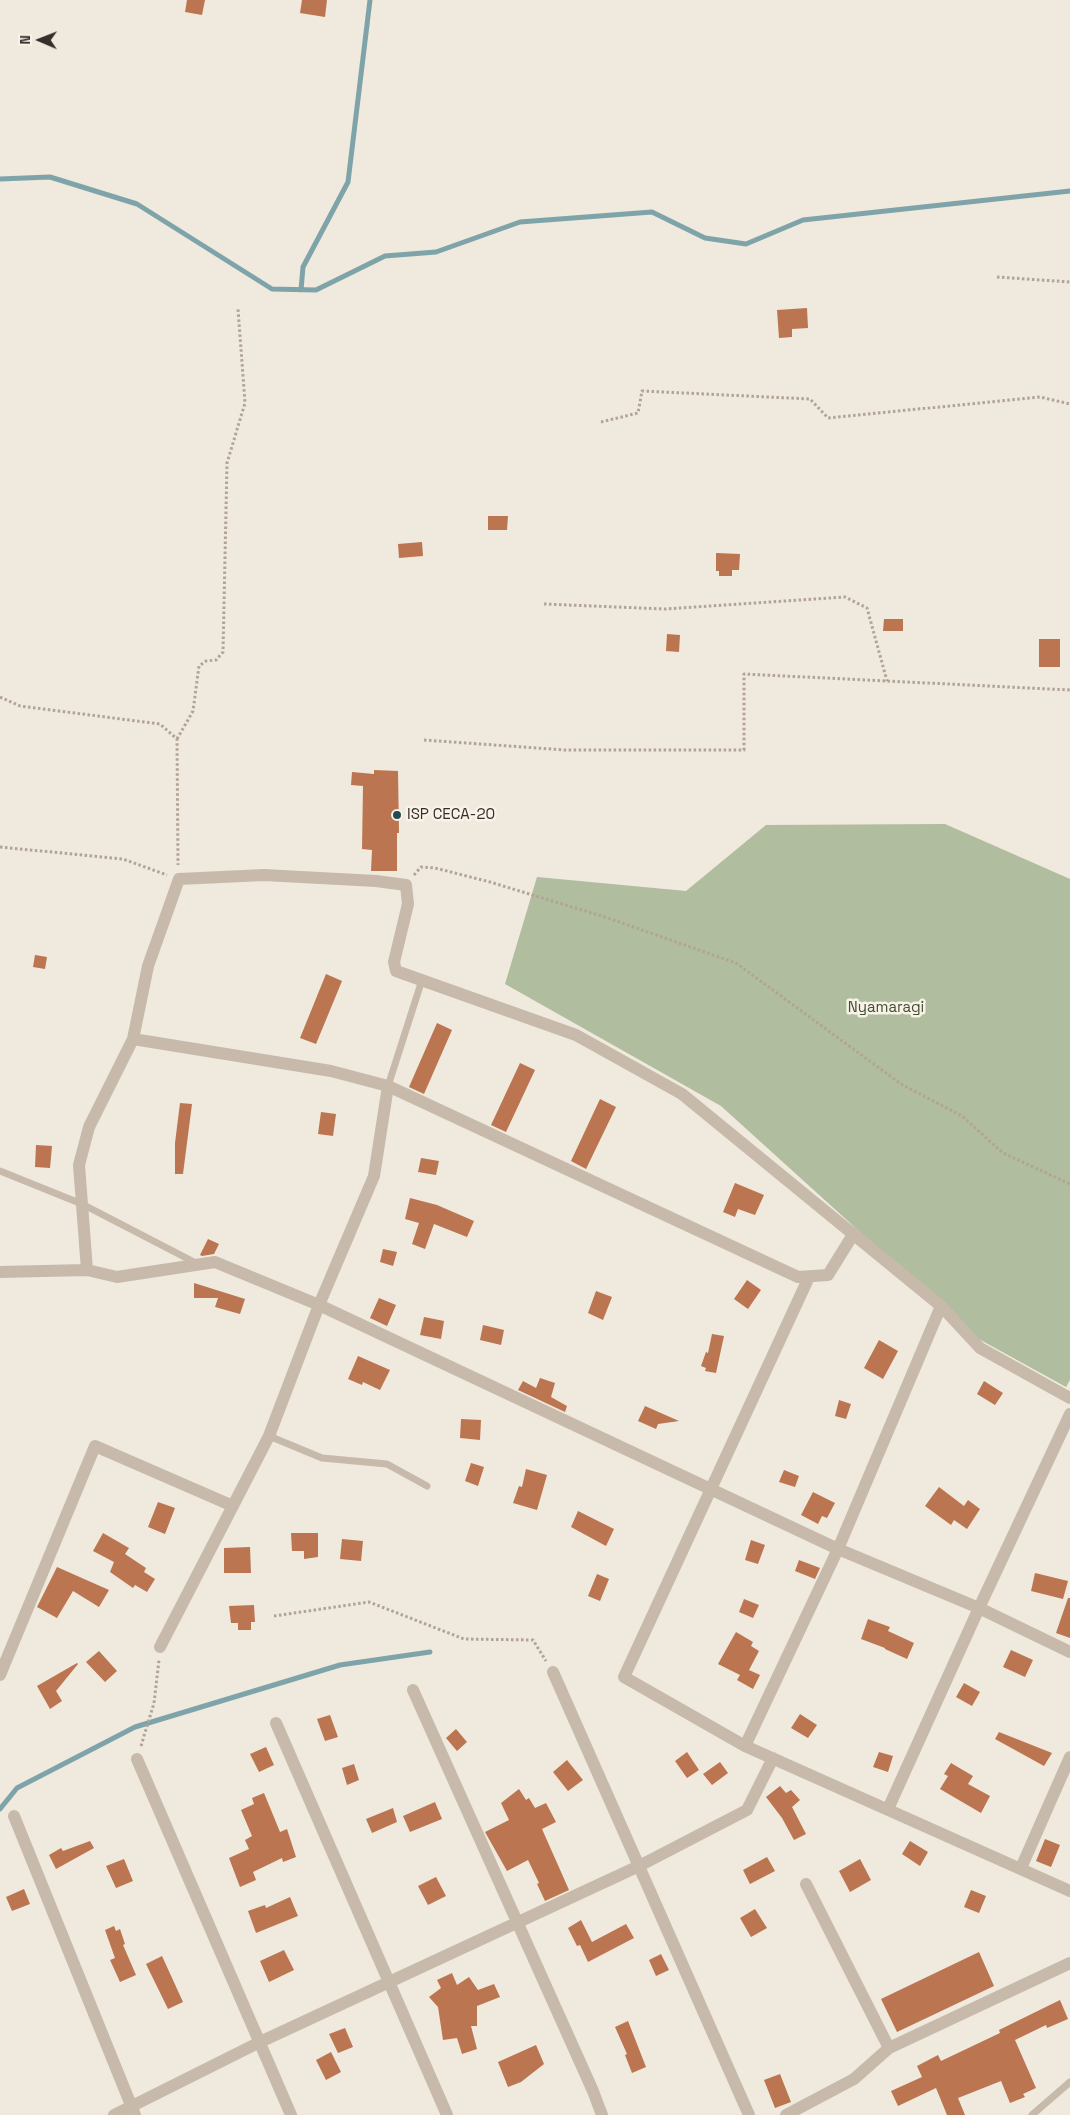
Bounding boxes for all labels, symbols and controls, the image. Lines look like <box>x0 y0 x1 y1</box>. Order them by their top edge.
north arrow <box>15 15 65 65</box>
text: N <box>16 35 34 45</box>
place label: ISP CECA-20 <box>407 806 495 824</box>
marker: ISP CECA-20 <box>391 809 403 821</box>
park label: Nyamaragi <box>848 999 924 1017</box>

